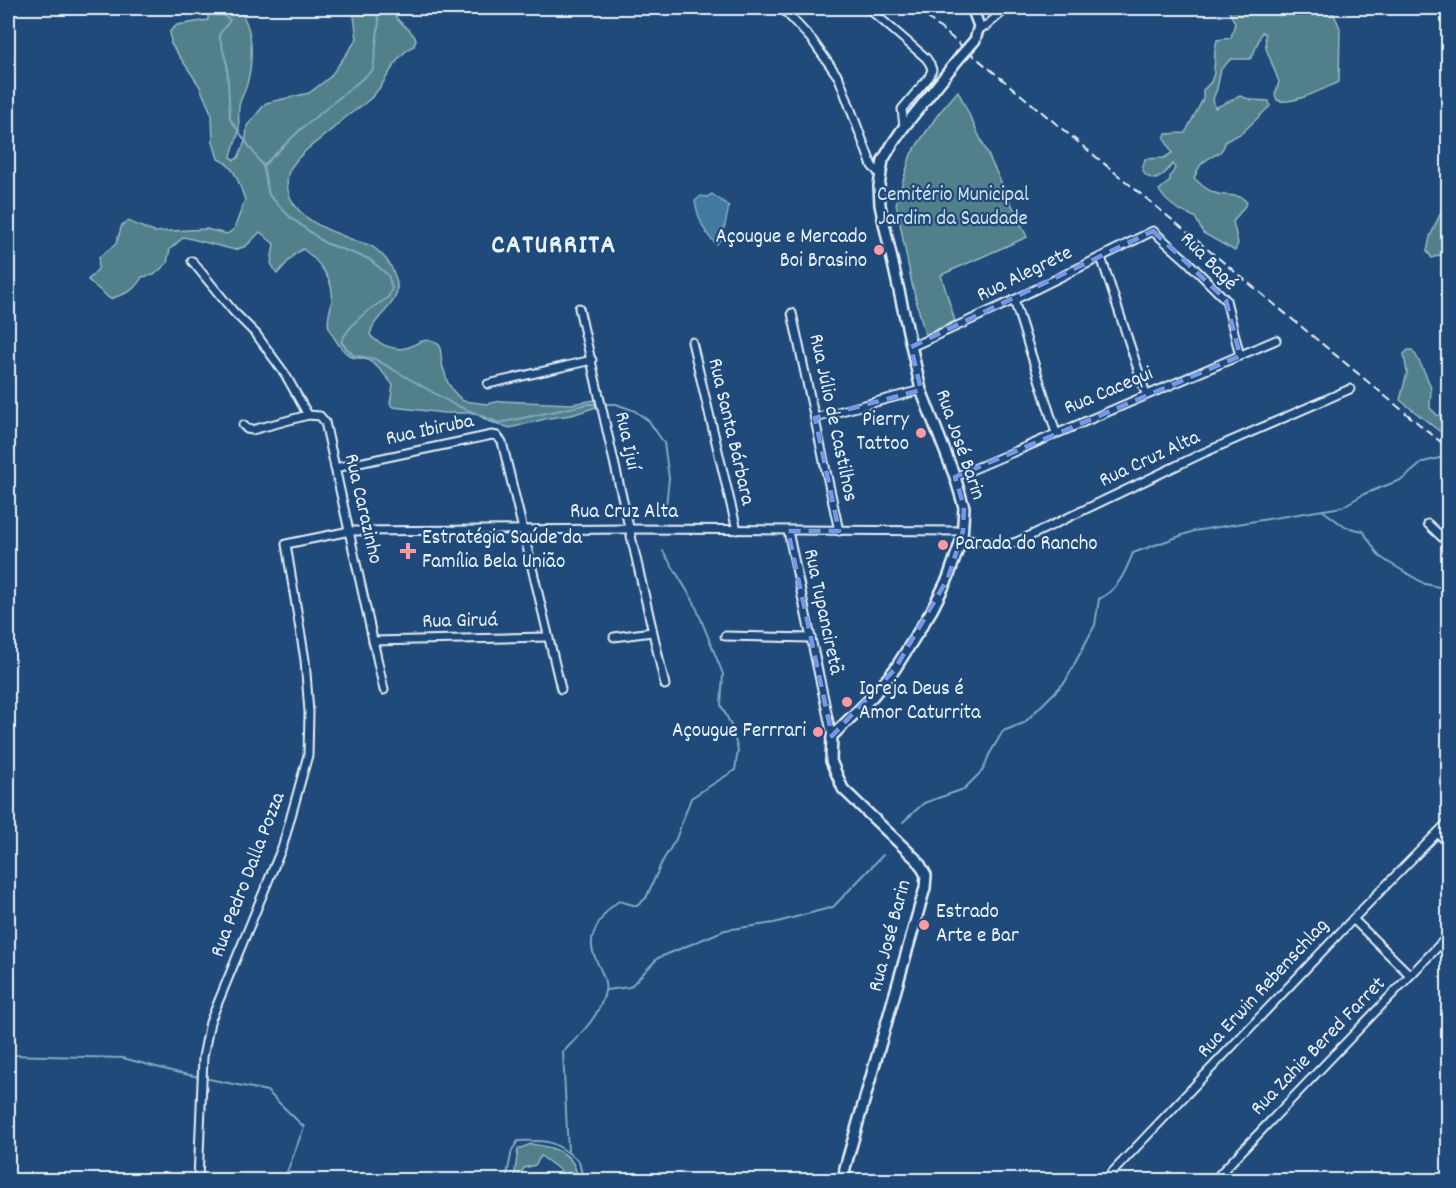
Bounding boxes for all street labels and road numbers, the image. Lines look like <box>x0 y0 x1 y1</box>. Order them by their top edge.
street label: Rua Bagé <box>1172 226 1244 298</box>
street label: Rua Alegrete <box>972 239 1078 311</box>
street label: Rua Júlio de Castilhos <box>800 331 864 505</box>
street label: Rua Santa Bárbara <box>699 356 762 510</box>
street label: Rua Cacequi <box>1060 360 1158 424</box>
street label: Rua José Barin <box>926 386 992 504</box>
street label: Rua Ibiruba <box>383 407 478 455</box>
street label: Rua Ijuí <box>605 409 647 475</box>
street label: Rua Cruz Alta <box>1095 423 1206 496</box>
street label: Rua Carazinho <box>335 451 389 567</box>
street label: Rua Cruz Alta <box>570 498 679 528</box>
street label: Rua Tupanciretã <box>794 546 850 678</box>
street label: Rua Giruá <box>422 606 499 638</box>
street label: Rua Pedro Dalla Pozza <box>204 787 295 962</box>
street label: Rua José Barin <box>862 877 920 995</box>
street label: Rua Erwin Rebenschlag <box>1191 912 1337 1066</box>
street label: Rua Zahie Bered Farret <box>1245 971 1394 1123</box>

